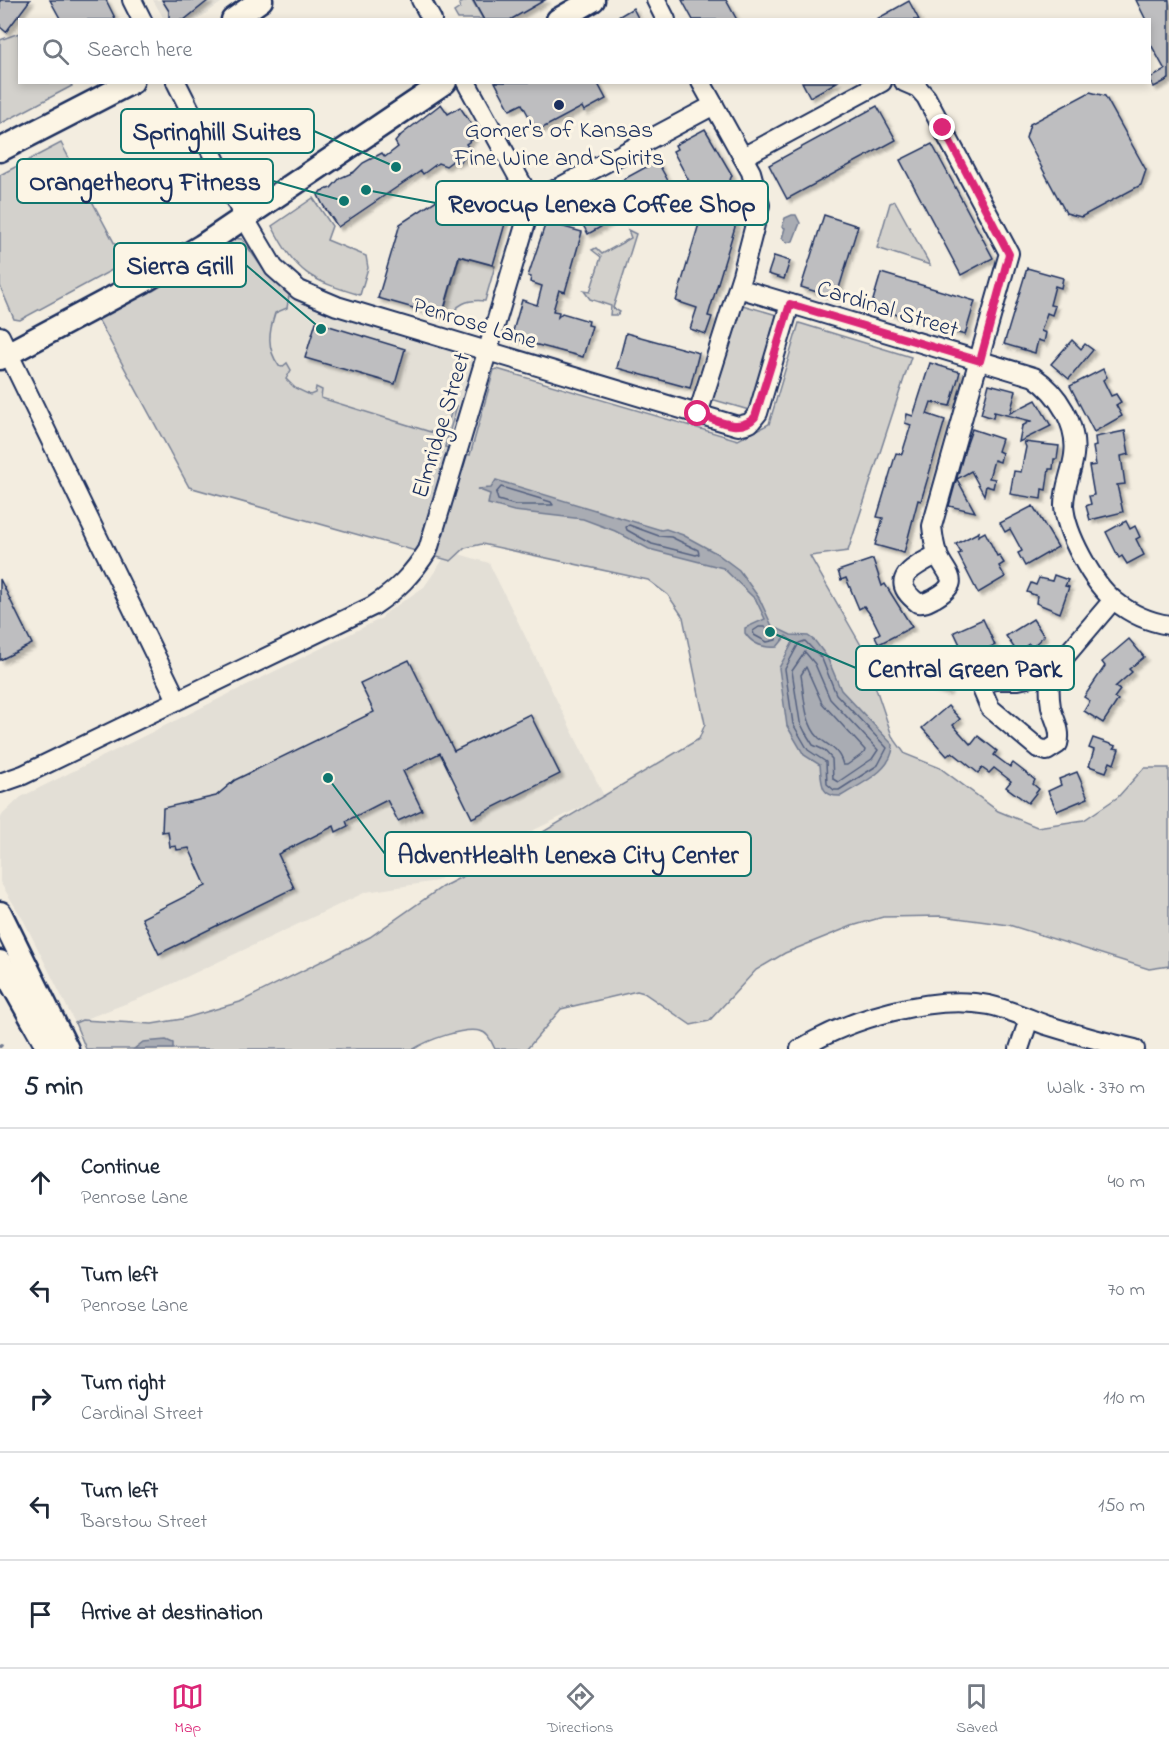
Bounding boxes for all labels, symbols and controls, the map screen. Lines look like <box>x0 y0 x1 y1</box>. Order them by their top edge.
search box <box>18 18 1151 84</box>
icon: search <box>39 35 72 68</box>
text: Search here <box>87 35 192 67</box>
marker: Gomer's of Kansas Fine Wine and Spirits <box>552 98 566 112</box>
callout: Springhill Suites <box>121 109 314 153</box>
place label: Gomer's of Kansas Fine Wine and Spirits <box>453 114 664 177</box>
route end <box>929 114 955 140</box>
text: Springhill Suites <box>132 115 302 154</box>
callout: Orangetheory Fitness <box>17 159 273 203</box>
text: Orangetheory Fitness <box>29 165 261 204</box>
callout: Revocup Lenexa Coffee Shop <box>436 181 768 225</box>
text: Revocup Lenexa Coffee Shop <box>448 187 756 225</box>
callout: Sierra Grill <box>114 243 246 287</box>
text: Sierra Grill <box>126 249 234 287</box>
street label: Cardinal Street <box>812 272 963 349</box>
street label: Penrose Lane <box>408 289 541 360</box>
street label: Elmridge Street <box>404 349 481 503</box>
route start <box>684 400 710 426</box>
callout: Central Green Park <box>856 646 1074 690</box>
text: Central Green Park <box>868 652 1063 690</box>
callout: AdventHealth Lenexa City Center <box>385 832 751 876</box>
text: AdventHealth Lenexa City Center <box>397 838 740 876</box>
text: 5 min <box>24 1069 83 1107</box>
text: Walk · 370 m <box>1047 1074 1145 1103</box>
text: Continue <box>81 1152 160 1184</box>
icon: ahead <box>24 1166 57 1199</box>
text: 40 m <box>1108 1168 1145 1197</box>
text: Penrose Lane <box>81 1184 188 1213</box>
text: Turn left <box>81 1260 158 1292</box>
icon: left <box>24 1274 57 1307</box>
text: 70 m <box>1108 1276 1145 1305</box>
text: Penrose Lane <box>81 1292 188 1321</box>
text: Turn right <box>81 1368 166 1400</box>
icon: right <box>24 1382 57 1415</box>
text: 110 m <box>1103 1384 1145 1413</box>
text: Cardinal Street <box>81 1400 203 1429</box>
text: Turn left <box>81 1476 158 1508</box>
icon: left <box>24 1490 57 1523</box>
text: 150 m <box>1098 1492 1145 1521</box>
text: Barstow Street <box>81 1508 207 1537</box>
icon: arrive <box>24 1598 57 1631</box>
text: Arrive at destination <box>81 1598 263 1630</box>
tab: Map <box>171 1680 204 1740</box>
tab: Directions <box>547 1680 613 1740</box>
tab: Saved <box>956 1680 998 1740</box>

